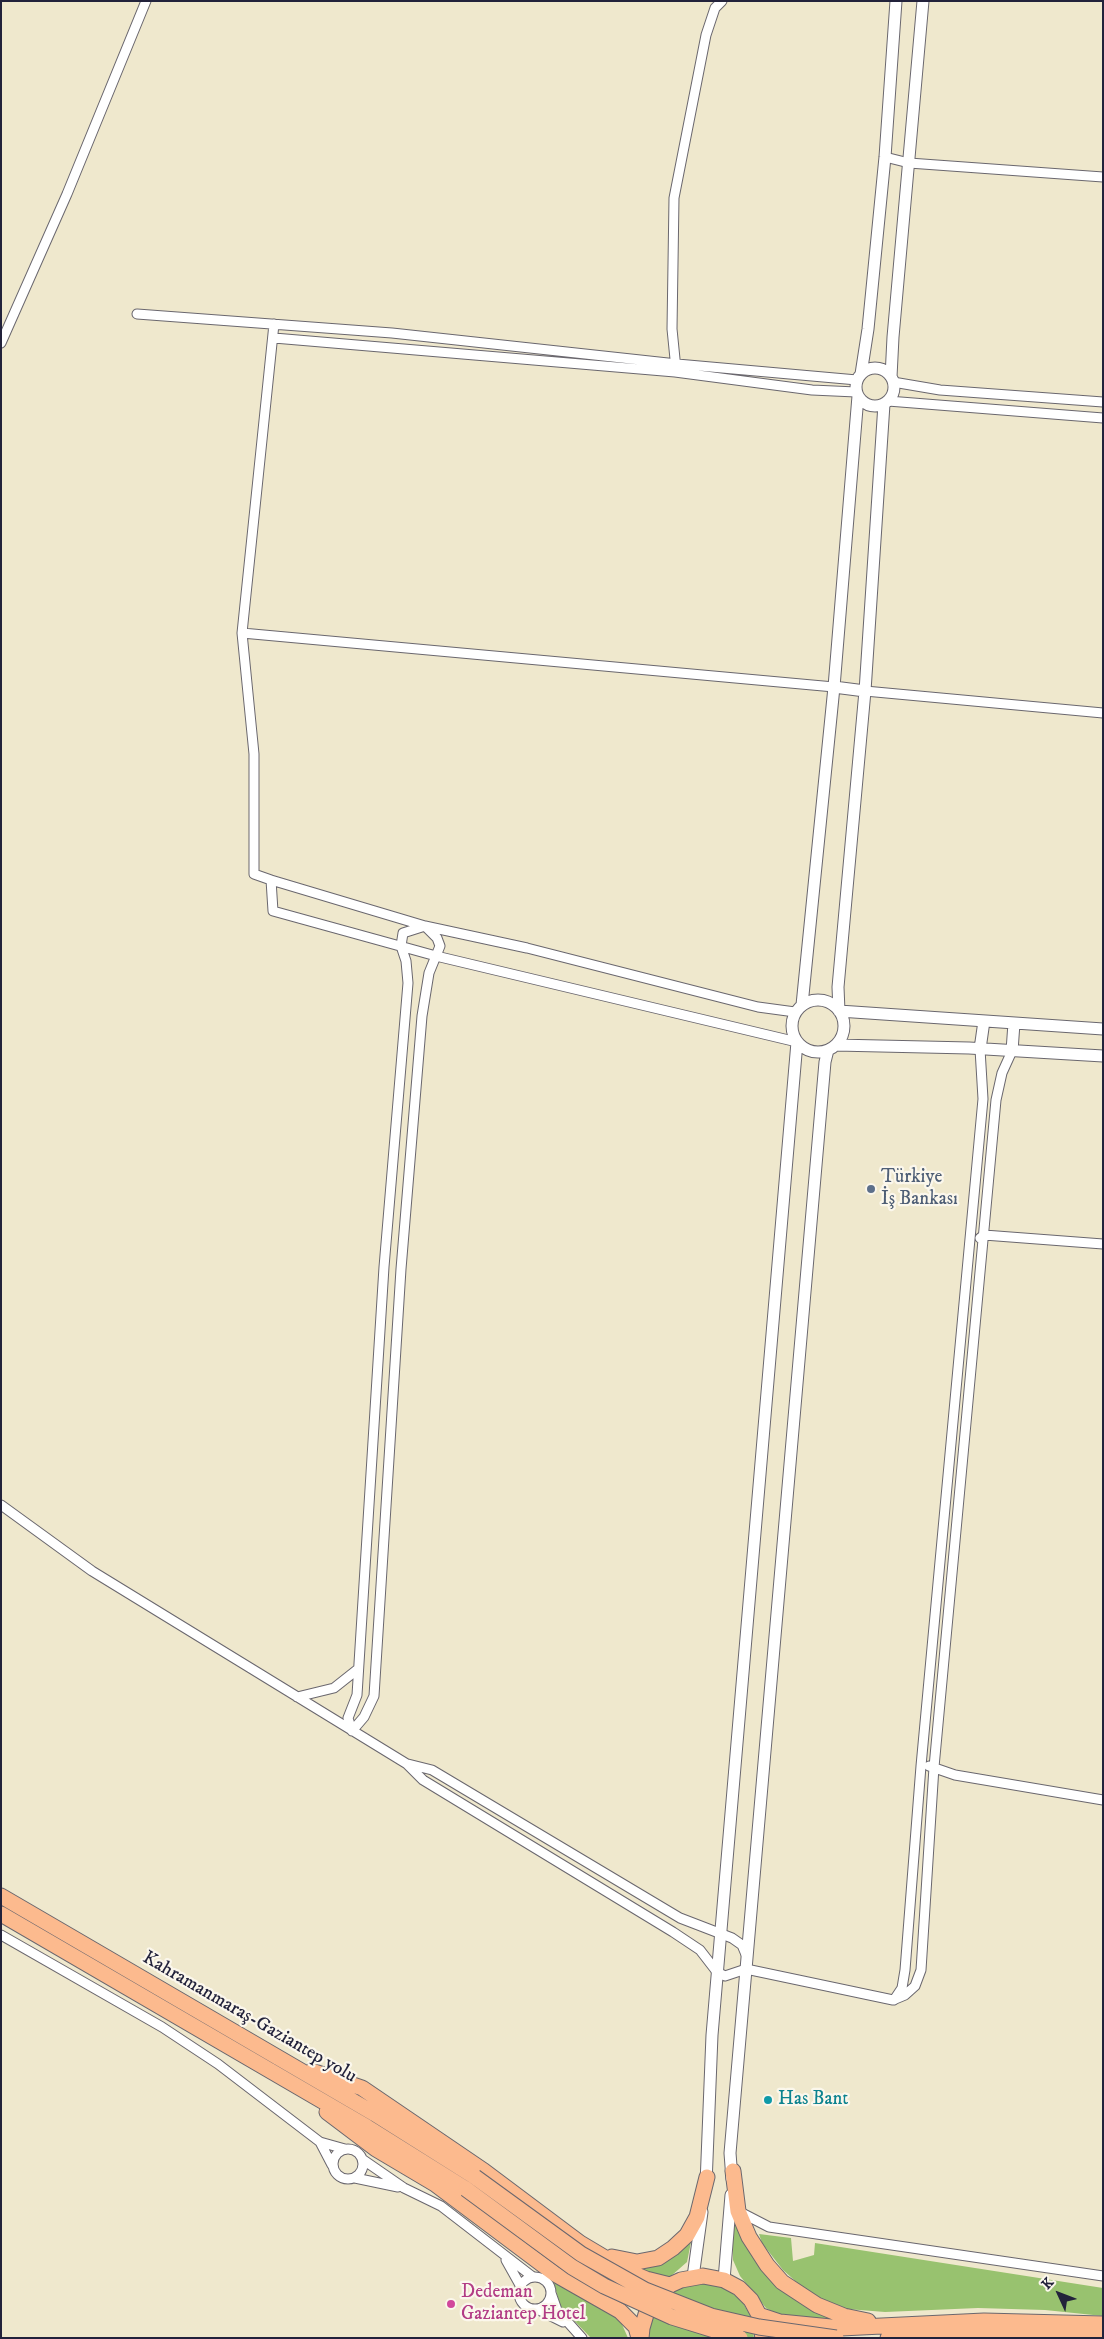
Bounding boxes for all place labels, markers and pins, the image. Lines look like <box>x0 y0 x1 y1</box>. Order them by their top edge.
place label: Türkiye İş Bankası <box>881 1167 958 1211</box>
marker: Türkiye İş Bankası <box>865 1183 877 1195</box>
place label: Has Bant <box>778 2089 848 2111</box>
marker: Has Bant <box>762 2094 774 2106</box>
place label: Dedeman Gaziantep Hotel <box>461 2282 586 2326</box>
marker: Dedeman Gaziantep Hotel <box>445 2298 457 2310</box>

